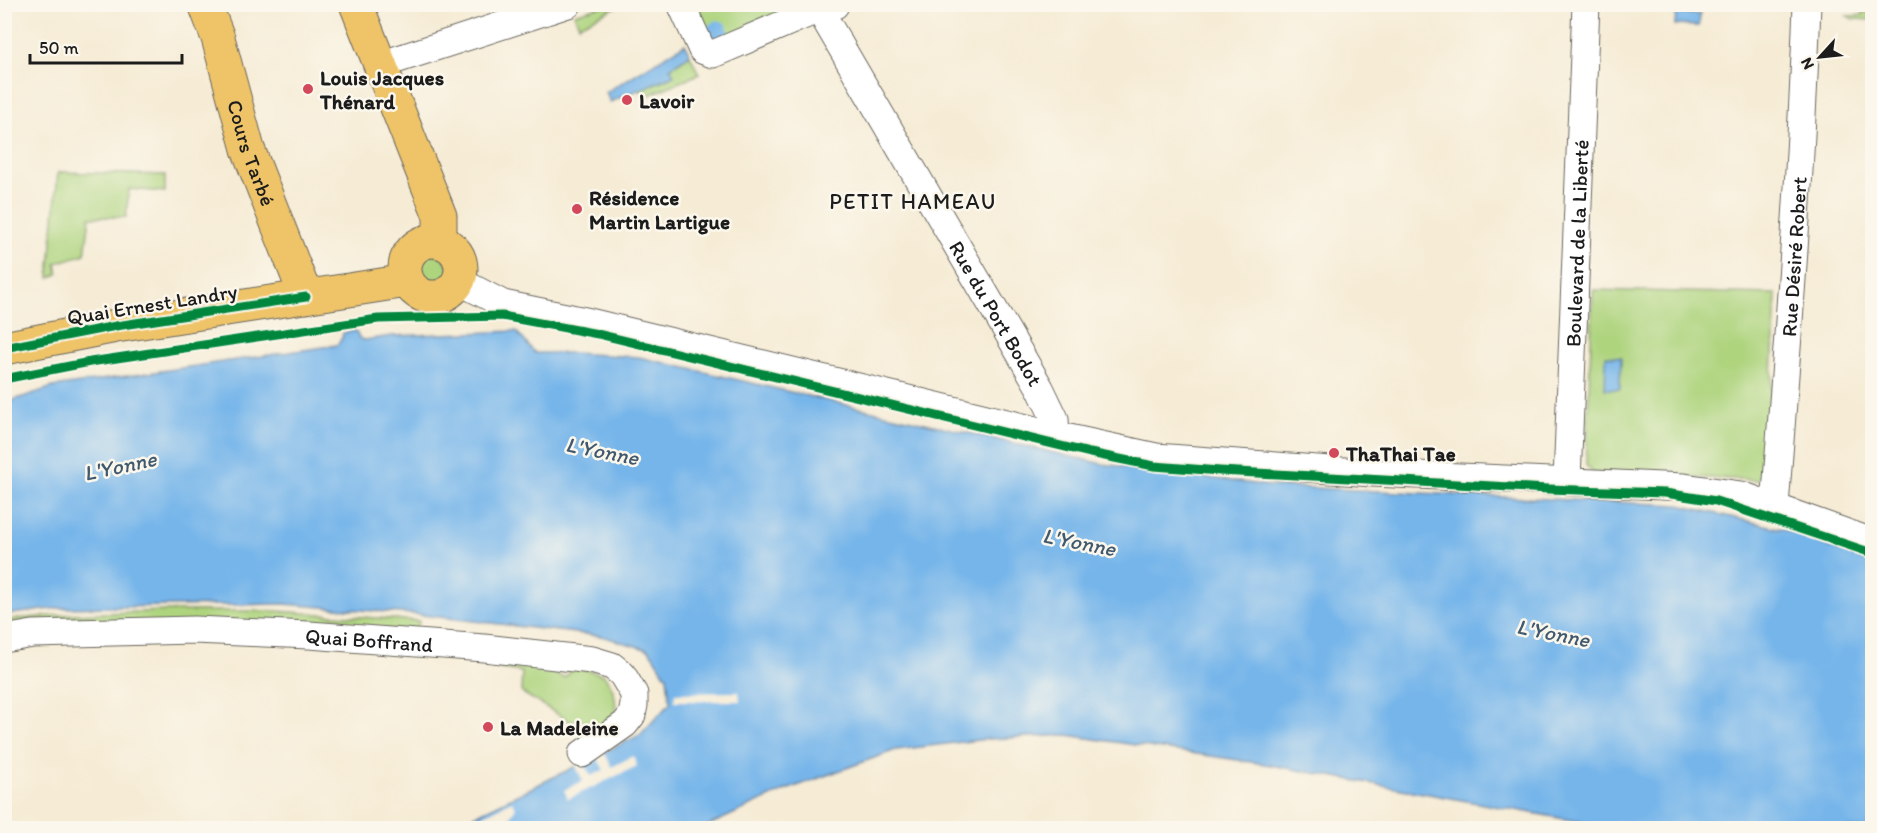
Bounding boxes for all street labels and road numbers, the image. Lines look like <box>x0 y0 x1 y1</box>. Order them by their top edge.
street label: Cours Tarbé <box>223 97 281 209</box>
street label: Boulevard de la Liberté <box>1560 139 1593 347</box>
street label: Rue Désiré Robert <box>1775 176 1811 338</box>
street label: Rue du Port Bodot <box>944 236 1048 390</box>
street label: Quai Ernest Landry <box>65 278 239 330</box>
street label: Quai Boffrand <box>305 622 435 657</box>

